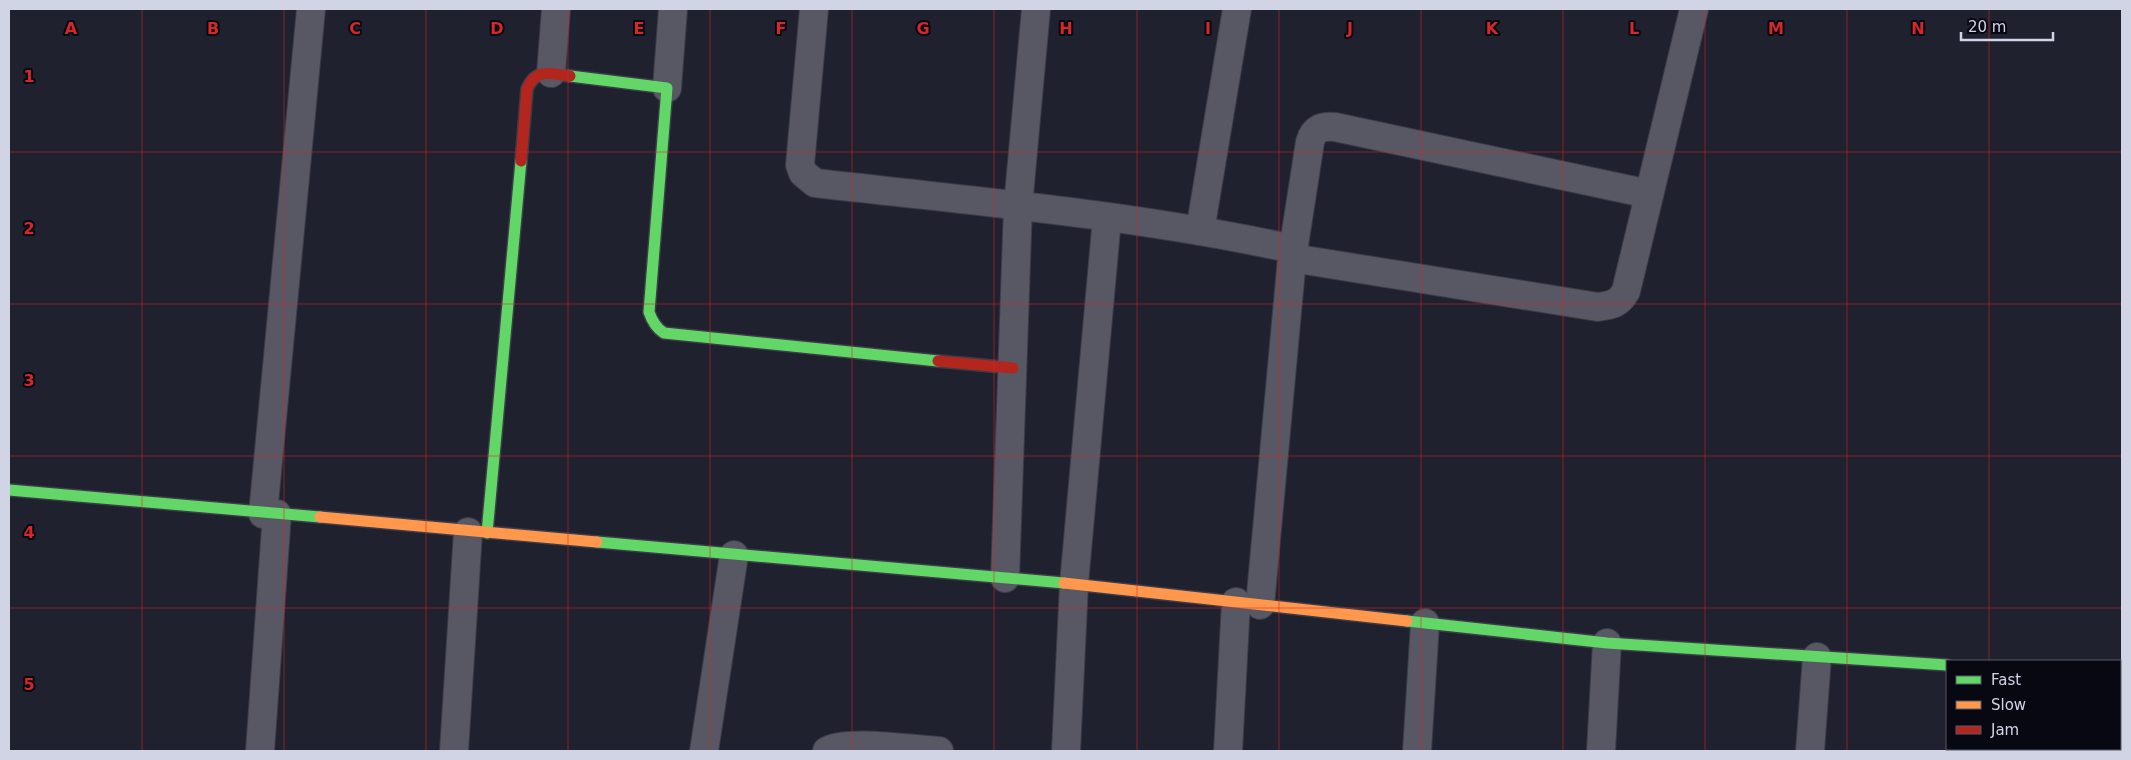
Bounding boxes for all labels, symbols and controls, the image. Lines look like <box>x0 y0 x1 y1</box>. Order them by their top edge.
scale bar <box>1961 10 2054 42</box>
text: 20 m <box>1968 18 2006 36</box>
text: A <box>65 19 78 38</box>
text: B <box>207 19 219 38</box>
text: C <box>349 19 361 38</box>
text: D <box>490 19 504 38</box>
text: E <box>634 19 644 38</box>
text: F <box>776 19 786 38</box>
text: G <box>916 19 930 38</box>
text: H <box>1059 19 1073 38</box>
text: I <box>1205 19 1211 38</box>
text: J <box>1346 19 1353 38</box>
text: K <box>1486 19 1499 38</box>
text: L <box>1629 19 1639 38</box>
text: M <box>1768 19 1784 38</box>
text: N <box>1911 19 1925 38</box>
text: 1 <box>23 67 35 86</box>
text: 2 <box>23 219 35 238</box>
text: 3 <box>23 371 35 390</box>
text: 4 <box>23 523 35 542</box>
legend <box>1946 660 2121 750</box>
text: Fast <box>1991 671 2021 689</box>
text: 5 <box>23 675 35 694</box>
text: Slow <box>1991 696 2026 714</box>
text: Jam <box>1990 721 2019 739</box>

